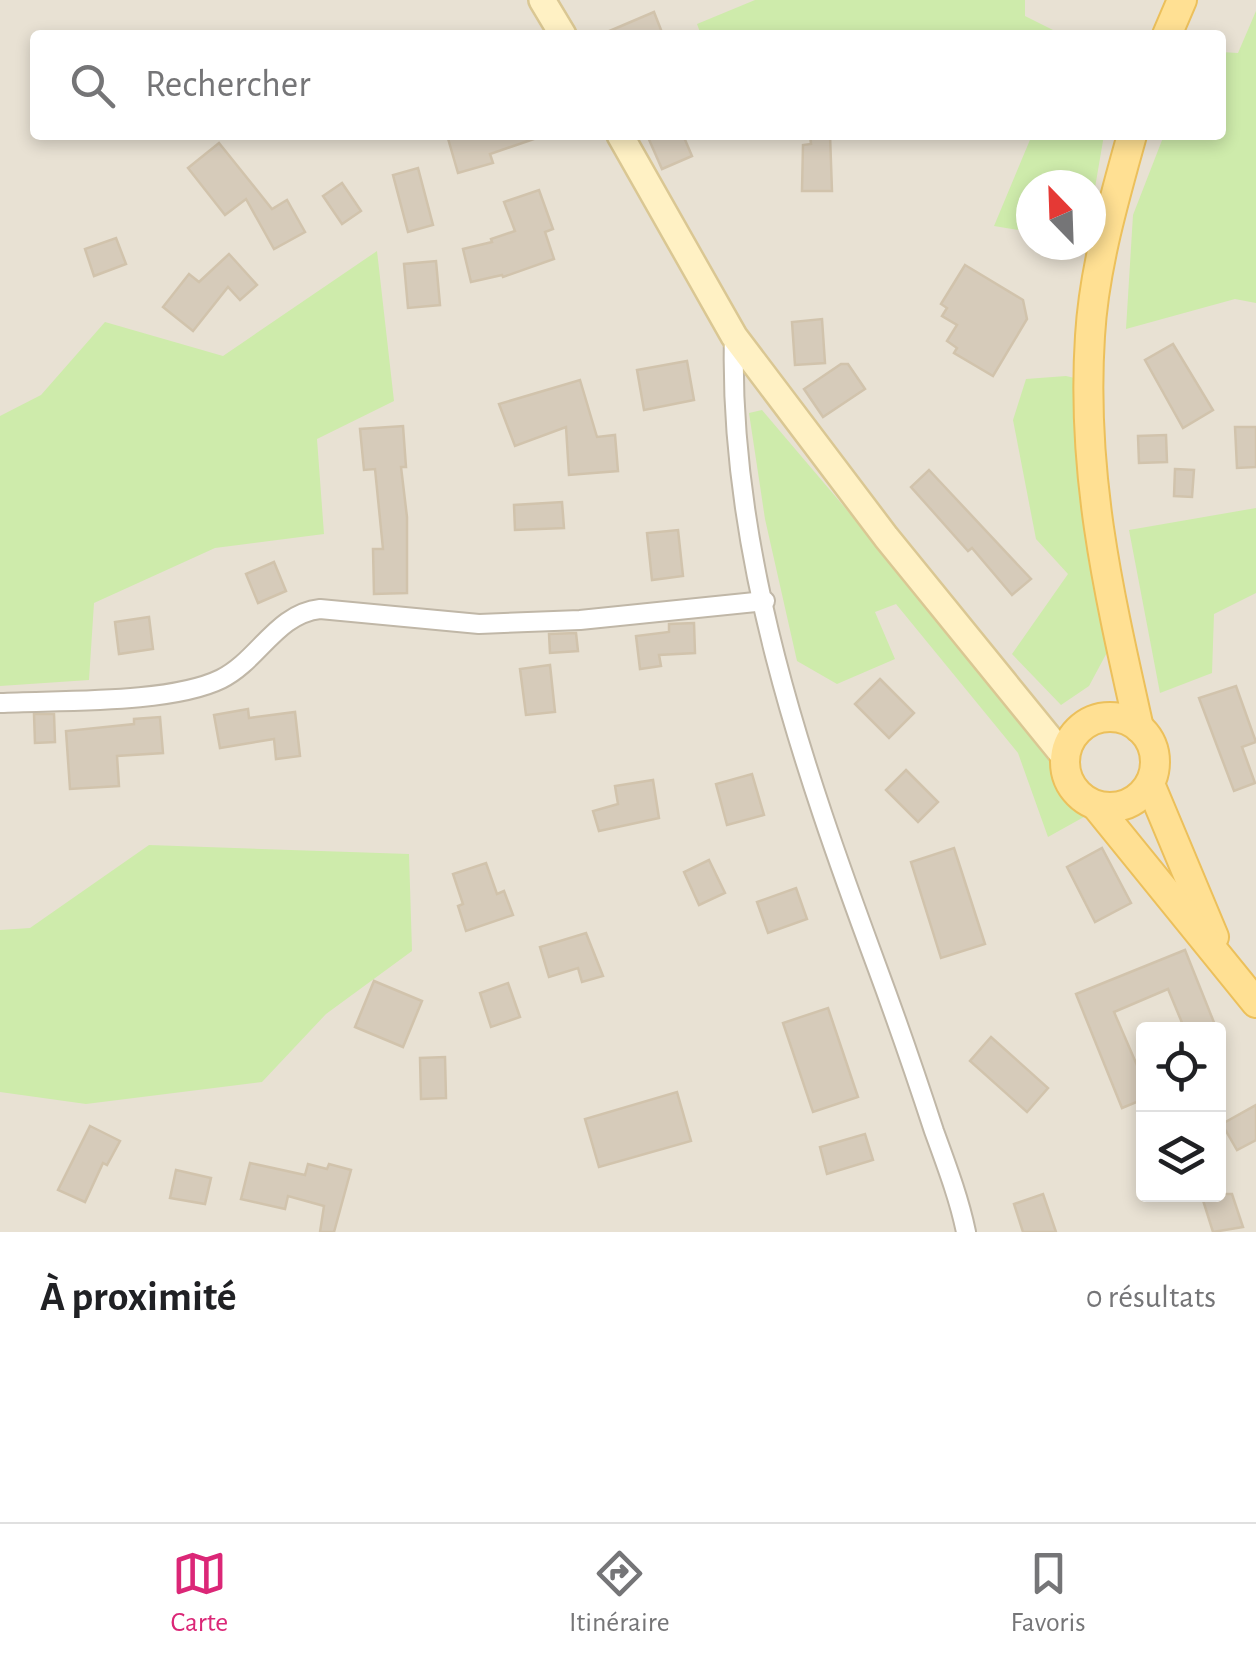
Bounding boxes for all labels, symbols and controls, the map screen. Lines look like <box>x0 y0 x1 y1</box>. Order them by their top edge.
search box <box>30 30 1226 140</box>
icon: search <box>65 58 120 113</box>
text: Rechercher <box>145 66 311 104</box>
north arrow <box>1016 170 1106 260</box>
map controls <box>1136 1022 1226 1202</box>
button: locate <box>1136 1022 1226 1112</box>
button: layers <box>1136 1112 1226 1202</box>
text: À proximité <box>40 1276 237 1318</box>
text: 0 résultats <box>1086 1281 1216 1313</box>
tab: Carte <box>170 1546 228 1640</box>
tab: Itinéraire <box>569 1546 670 1640</box>
tab: Favoris <box>1011 1546 1086 1640</box>

